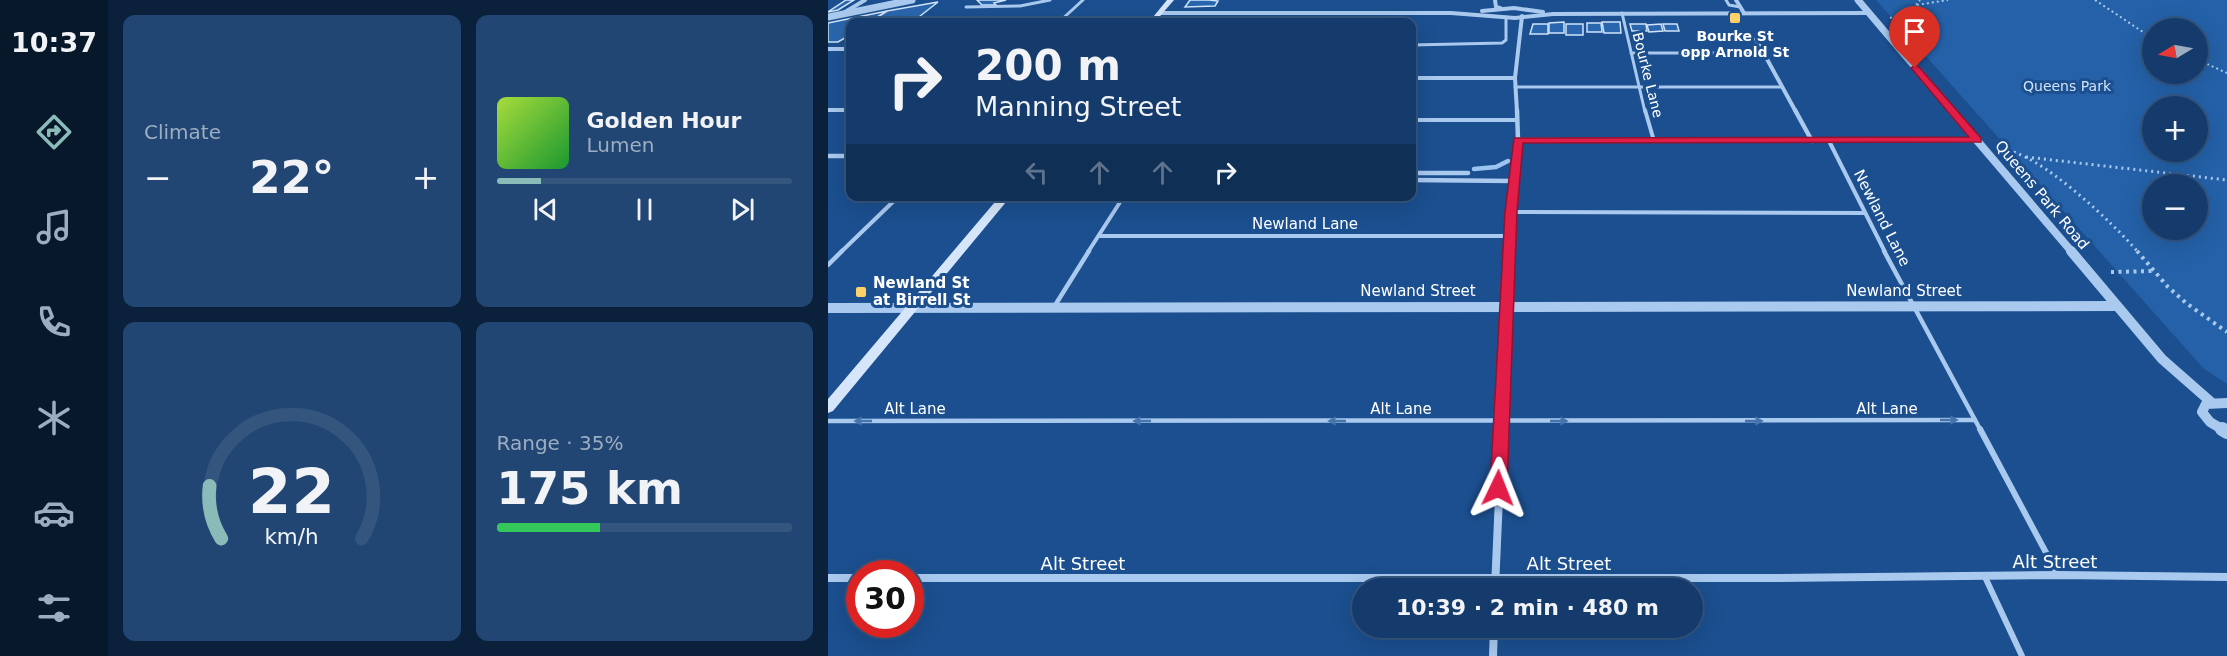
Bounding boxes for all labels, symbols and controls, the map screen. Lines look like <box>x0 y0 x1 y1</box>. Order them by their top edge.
pin <box>1889 6 1940 68</box>
marker: Bourke St opp Arnold St <box>1728 11 1742 25</box>
icon: arrive <box>1898 15 1931 48</box>
north arrow <box>2142 18 2208 84</box>
map controls <box>2142 18 2208 240</box>
text: 10:37 <box>11 27 97 58</box>
place label: Bourke St opp Arnold St <box>1681 28 1789 60</box>
street label: Bourke Lane <box>1630 31 1666 119</box>
text: 200 m <box>975 41 1121 90</box>
icon: right <box>876 42 954 120</box>
park label: Queens Park <box>2023 78 2112 94</box>
text: Manning Street <box>975 91 1181 122</box>
button: + <box>2142 96 2208 162</box>
text: Golden Hour <box>587 108 741 133</box>
icon: directions <box>33 111 75 153</box>
text: Climate <box>144 120 221 144</box>
text: Lumen <box>587 133 654 157</box>
street label: Queens Park Road <box>1991 137 2093 253</box>
text: 22° <box>249 151 334 204</box>
icon: left <box>1020 156 1053 189</box>
icon: ahead <box>1083 156 1116 189</box>
icon: ahead <box>1146 156 1179 189</box>
icon: right <box>1209 156 1242 189</box>
text: − <box>144 158 172 197</box>
text: + <box>412 158 440 197</box>
street label: Newland Lane <box>1850 167 1914 269</box>
button: − <box>2142 174 2208 240</box>
icon: previous <box>529 193 562 226</box>
icon: pause <box>628 193 661 226</box>
icon: next <box>726 193 759 226</box>
icon: music <box>33 206 75 248</box>
street label: Newland Lane <box>1252 215 1358 233</box>
place label: Newland St at Birrell St <box>873 274 971 309</box>
street label: Newland Street <box>1360 282 1476 300</box>
street label: Newland Street <box>1846 282 1962 300</box>
marker: Newland St at Birrell St <box>854 285 868 299</box>
icon: phone <box>33 301 75 343</box>
icon: climate <box>33 397 75 439</box>
street label: Alt Lane <box>884 400 946 418</box>
street label: Alt Lane <box>1370 400 1432 418</box>
street label: Alt Lane <box>1856 400 1918 418</box>
one-way arrow <box>1940 415 1959 425</box>
one-way arrow <box>854 416 873 426</box>
one-way arrow <box>1133 416 1152 426</box>
one-way arrow <box>1328 416 1347 426</box>
one-way arrow <box>1550 416 1569 426</box>
one-way arrow <box>1745 416 1764 426</box>
text: Range · 35% <box>497 431 623 455</box>
text: 22 <box>248 455 335 528</box>
position arrow <box>1466 456 1530 520</box>
text: 175 km <box>497 462 683 515</box>
icon: car <box>33 492 75 534</box>
text: km/h <box>265 524 319 549</box>
street label: Alt Street <box>2013 551 2097 572</box>
street label: Alt Street <box>1041 553 1125 574</box>
street label: Alt Street <box>1527 553 1611 574</box>
speed limit sign: 30 <box>846 560 924 638</box>
icon: filters <box>33 587 75 629</box>
text: 10:39 · 2 min · 480 m <box>1396 595 1659 620</box>

